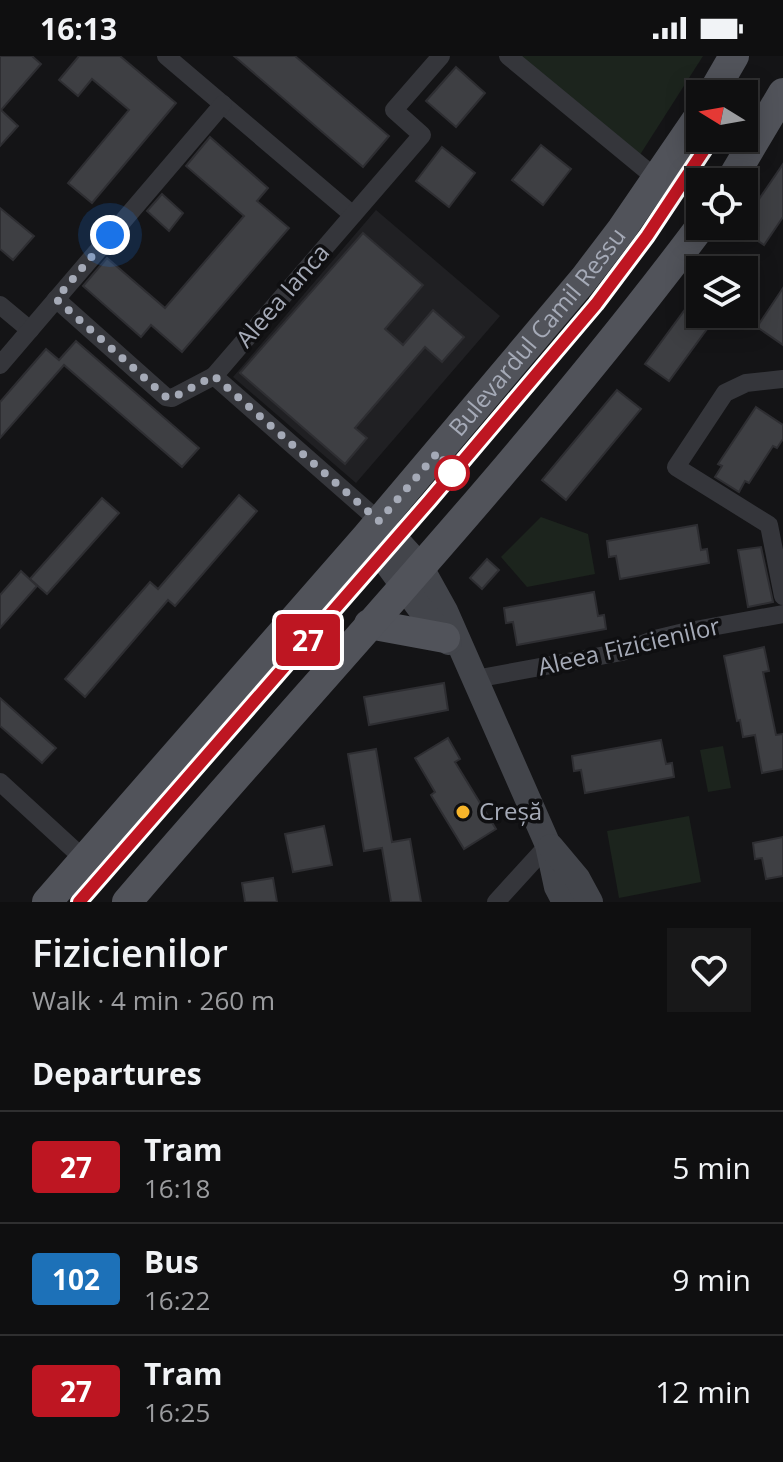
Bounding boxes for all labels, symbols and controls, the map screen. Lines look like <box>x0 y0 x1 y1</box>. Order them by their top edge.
text: 16:13 <box>40 8 117 49</box>
north arrow <box>686 80 758 152</box>
map controls <box>686 80 758 328</box>
button: locate <box>686 168 758 240</box>
your location <box>90 215 130 255</box>
street label: Bulevardul Camil Ressu <box>440 220 632 442</box>
street label: Aleea Ianca <box>228 236 336 354</box>
button: layers <box>686 256 758 328</box>
unlabelled marker <box>435 456 469 490</box>
street label: Aleea Fizicienilor <box>535 609 723 682</box>
line badge: 27 <box>272 614 344 666</box>
text: 27 <box>292 621 324 659</box>
place label: Creșă <box>479 794 542 827</box>
marker: Creșă <box>454 803 472 821</box>
text: Fizicienilor <box>32 926 228 978</box>
button: heart <box>667 928 751 1012</box>
text: Walk · 4 min · 260 m <box>32 982 275 1018</box>
text: Departures <box>32 1053 202 1094</box>
text: Tram <box>144 1129 223 1170</box>
text: 5 min <box>672 1147 751 1188</box>
text: 27 <box>60 1148 92 1186</box>
text: 16:18 <box>144 1170 210 1206</box>
text: Bus <box>144 1241 199 1282</box>
text: 9 min <box>672 1259 751 1300</box>
text: 102 <box>52 1260 100 1298</box>
text: 16:22 <box>144 1282 210 1318</box>
text: Tram <box>144 1353 223 1394</box>
text: 12 min <box>655 1371 751 1412</box>
text: 27 <box>60 1372 92 1410</box>
text: 16:25 <box>144 1394 210 1430</box>

